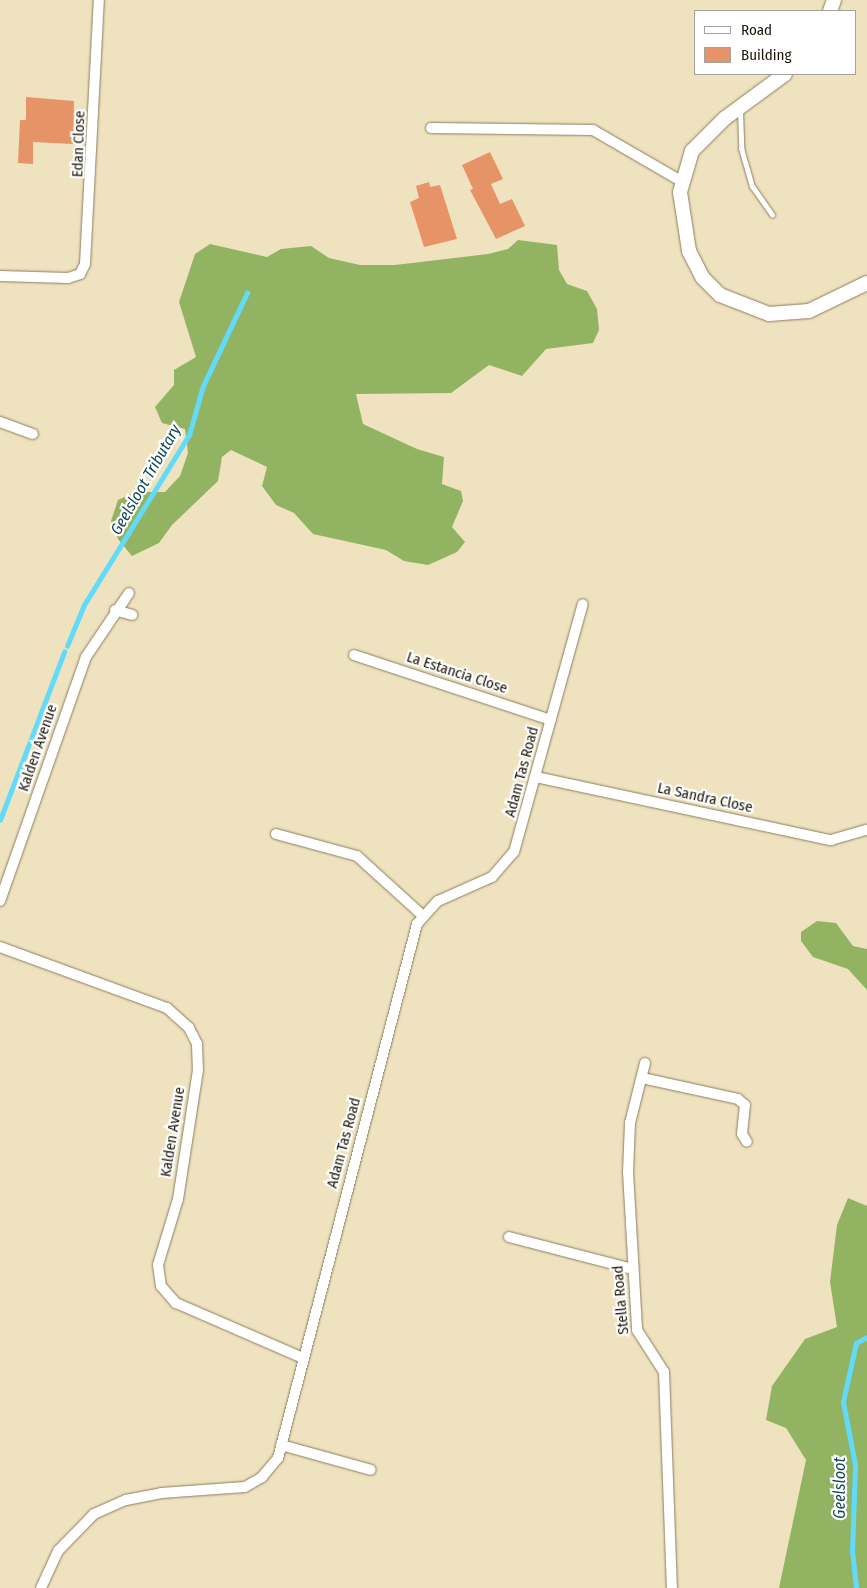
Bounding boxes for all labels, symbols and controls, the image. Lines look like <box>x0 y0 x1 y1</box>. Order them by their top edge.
legend <box>694 10 857 75</box>
text: Road <box>741 21 772 39</box>
text: Building <box>741 46 792 64</box>
street label: Edan Close <box>69 110 89 178</box>
water label: Geelsloot Tributary <box>107 422 185 538</box>
street label: La Estancia Close <box>404 648 510 698</box>
street label: Kalden Avenue <box>15 702 61 794</box>
street label: Adam Tas Road <box>501 725 543 819</box>
street label: La Sandra Close <box>656 779 754 817</box>
street label: Kalden Avenue <box>157 1086 189 1178</box>
street label: Adam Tas Road <box>323 1096 365 1190</box>
street label: Stella Road <box>609 1265 633 1335</box>
water label: Geelsloot <box>830 1457 850 1519</box>

